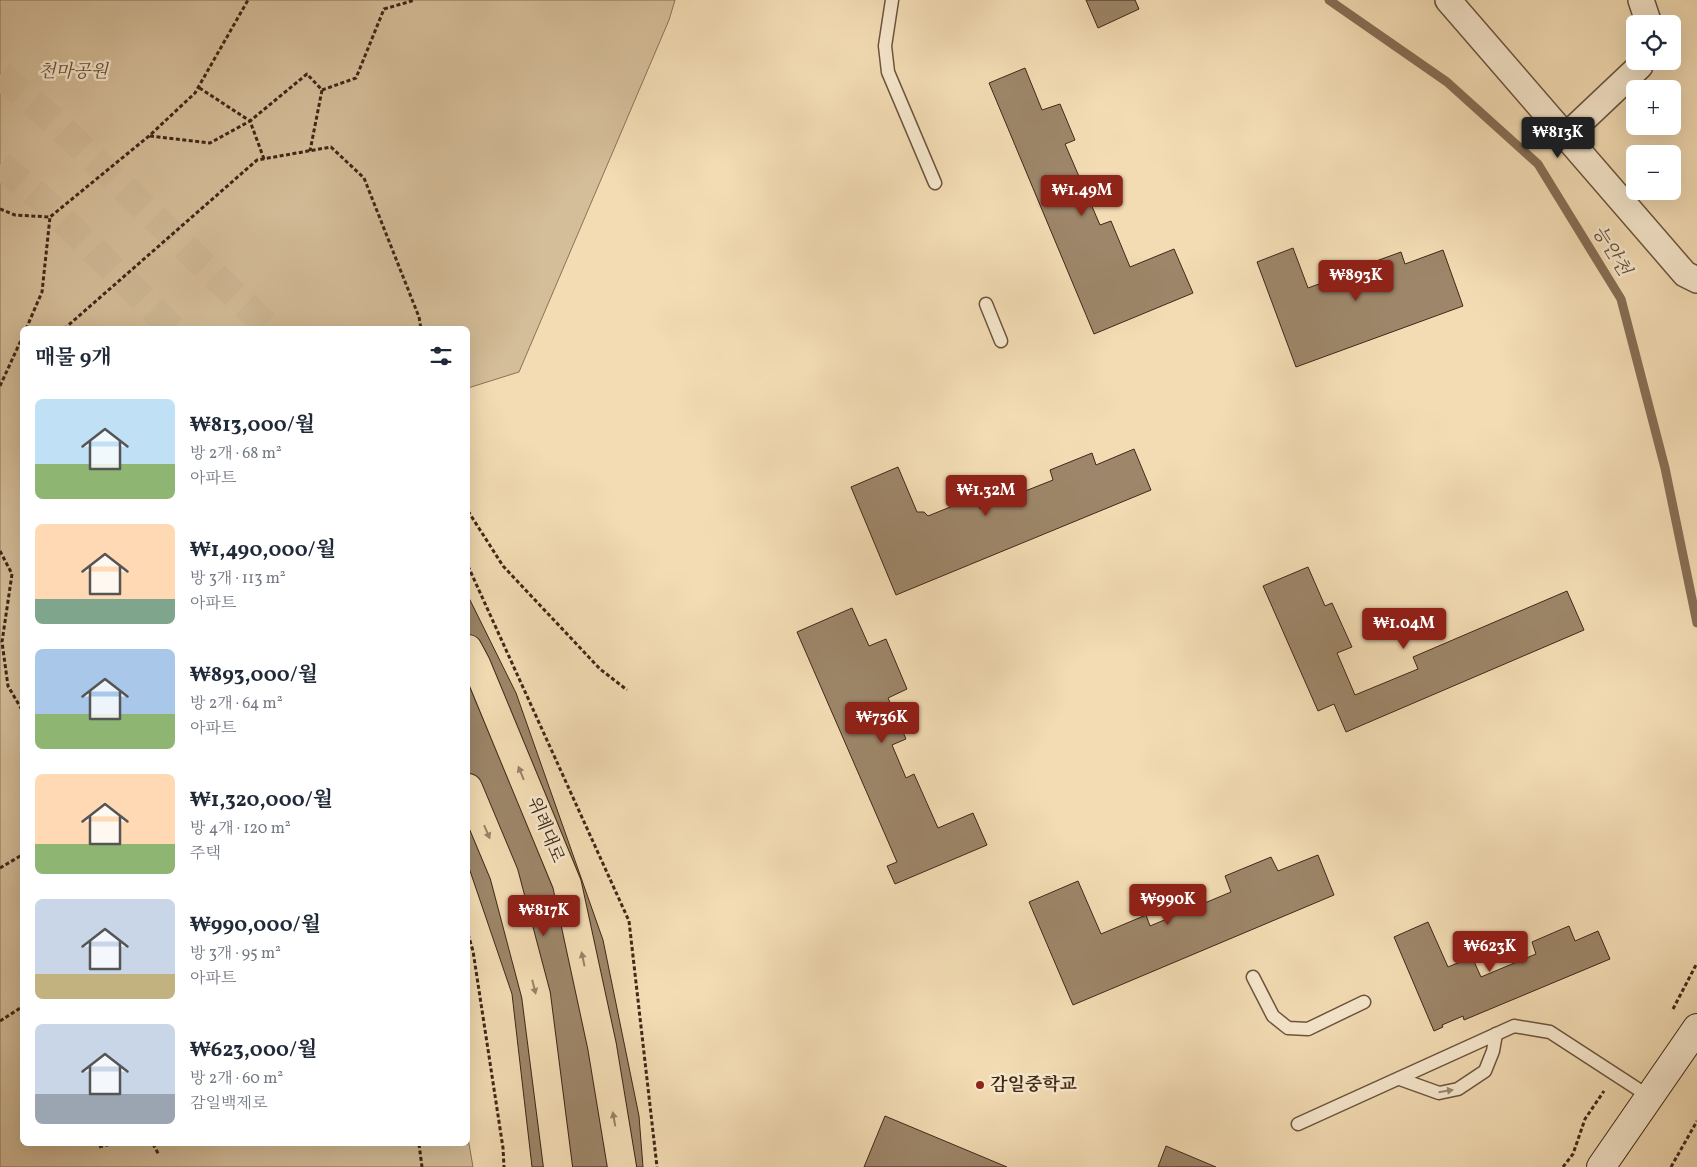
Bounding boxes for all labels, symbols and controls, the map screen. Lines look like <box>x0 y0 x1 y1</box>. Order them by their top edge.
map controls <box>1626 15 1681 200</box>
button: locate <box>1626 15 1681 70</box>
park label: 천마공원 <box>38 60 109 85</box>
button: + <box>1626 80 1681 135</box>
pin: ₩813K <box>1523 116 1593 159</box>
text: ₩813K <box>1533 122 1583 144</box>
button: − <box>1626 145 1681 200</box>
pin: ₩1.49M <box>1041 174 1123 217</box>
text: ₩1.49M <box>1052 180 1112 202</box>
water label: 능안천 <box>1585 221 1637 283</box>
pin: ₩893K <box>1321 260 1391 302</box>
text: ₩893K <box>1329 265 1383 287</box>
icon: filters <box>427 342 455 370</box>
text: 매물 9개 <box>35 344 112 373</box>
text: ₩813,000/월 <box>190 411 315 440</box>
icon: home <box>75 419 135 479</box>
text: 방 2개 · 68 m² <box>190 443 282 465</box>
text: 아파트 <box>190 468 236 490</box>
pin: ₩1.32M <box>945 474 1027 517</box>
text: ₩1.32M <box>957 480 1015 502</box>
text: ₩1,490,000/월 <box>190 536 336 565</box>
icon: home <box>75 544 135 604</box>
text: 방 3개 · 113 m² <box>190 568 286 590</box>
text: 아파트 <box>190 593 236 615</box>
pin: ₩1.04M <box>1363 608 1445 650</box>
text: ₩1.04M <box>1373 613 1435 635</box>
text: ₩893,000/월 <box>190 661 318 690</box>
icon: home <box>75 669 135 729</box>
text: 방 2개 · 64 m² <box>190 693 283 715</box>
pin: ₩736K <box>847 702 917 744</box>
text: ₩736K <box>856 707 908 729</box>
text: 아파트 <box>190 718 236 740</box>
one-way arrow <box>517 765 525 780</box>
text: ₩1,320,000/월 <box>190 786 333 815</box>
street label: 위례대로 <box>520 793 570 867</box>
icon: home <box>75 794 135 854</box>
text: 방 4개 · 120 m² <box>190 818 291 840</box>
one-way arrow <box>483 825 491 839</box>
text: 주택 <box>190 843 221 865</box>
pin: ₩990K <box>1133 884 1203 926</box>
text: ₩990K <box>1140 889 1196 911</box>
pin: ₩817K <box>509 894 579 937</box>
text: ₩817K <box>519 900 569 922</box>
text: ₩990,000/월 <box>190 911 321 940</box>
icon: home <box>75 919 135 979</box>
pin: ₩623K <box>1455 930 1525 973</box>
text: ₩623K <box>1464 936 1516 958</box>
text: 방 3개 · 95 m² <box>190 943 281 965</box>
one-way arrow <box>579 952 587 967</box>
text: 아파트 <box>190 968 236 990</box>
one-way arrow <box>530 980 538 995</box>
text: ₩623,000/월 <box>190 1036 317 1065</box>
icon: home <box>75 1044 135 1104</box>
text: 방 2개 · 60 m² <box>190 1068 283 1090</box>
place label: 감일중학교 <box>990 1073 1078 1098</box>
marker: 감일중학교 <box>974 1079 986 1091</box>
one-way arrow <box>1438 1086 1454 1094</box>
text: 감일백제로 <box>190 1093 267 1115</box>
one-way arrow <box>610 1111 618 1127</box>

